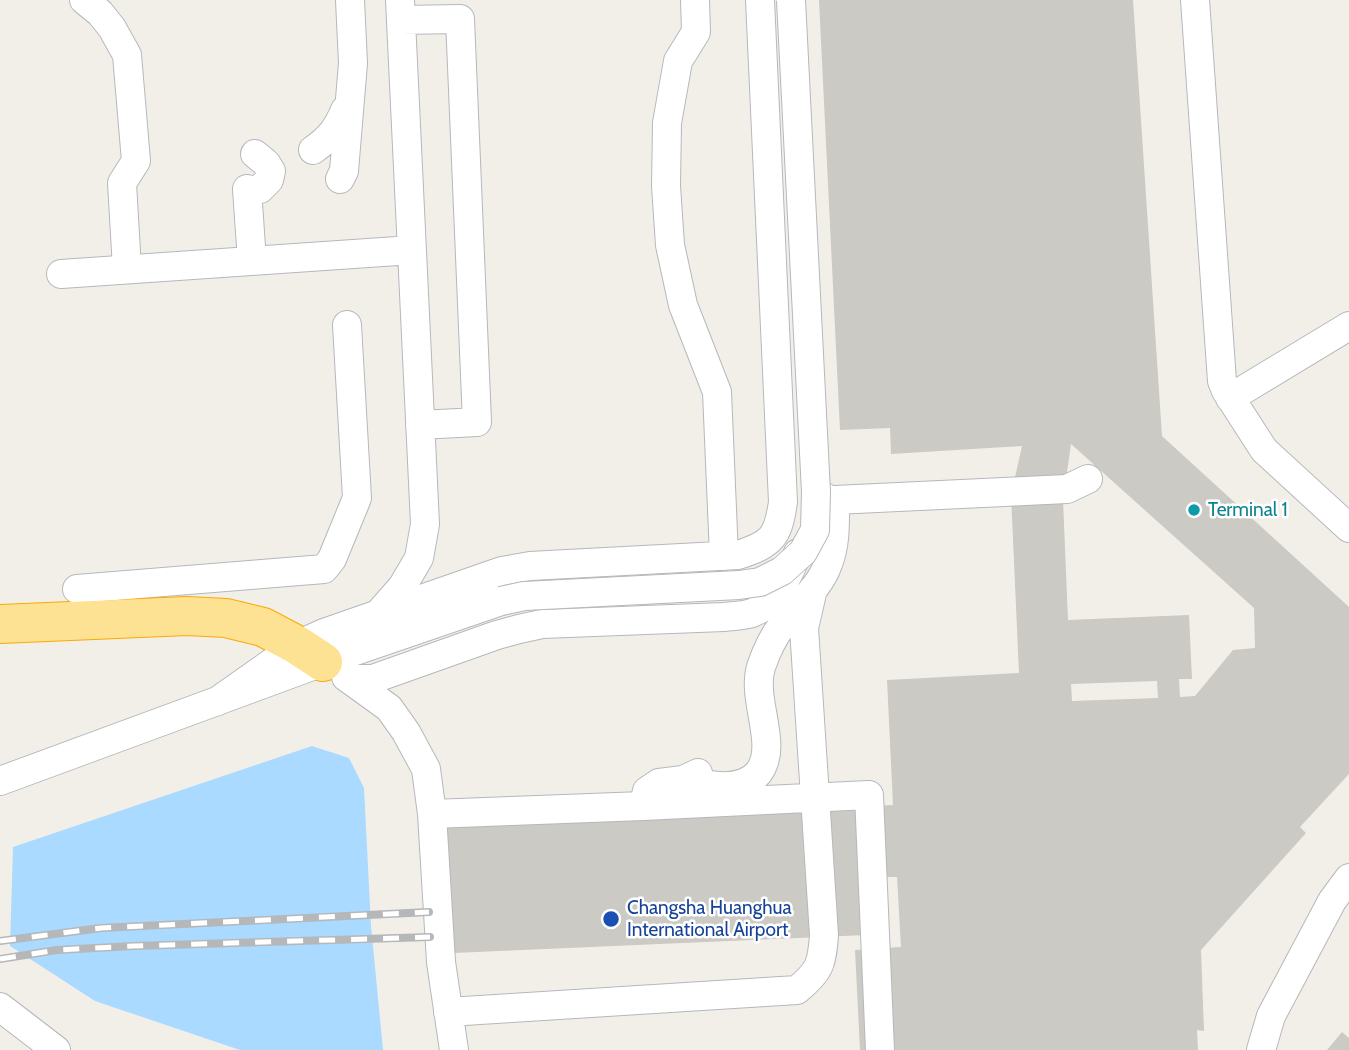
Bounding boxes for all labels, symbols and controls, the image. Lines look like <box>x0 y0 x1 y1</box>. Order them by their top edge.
place label: Terminal 1 <box>1208 499 1288 521</box>
marker: Terminal 1 <box>1186 502 1202 518</box>
place label: Changsha Huanghua International Airport <box>627 897 792 941</box>
marker: Changsha Huanghua International Airport <box>601 909 621 929</box>

